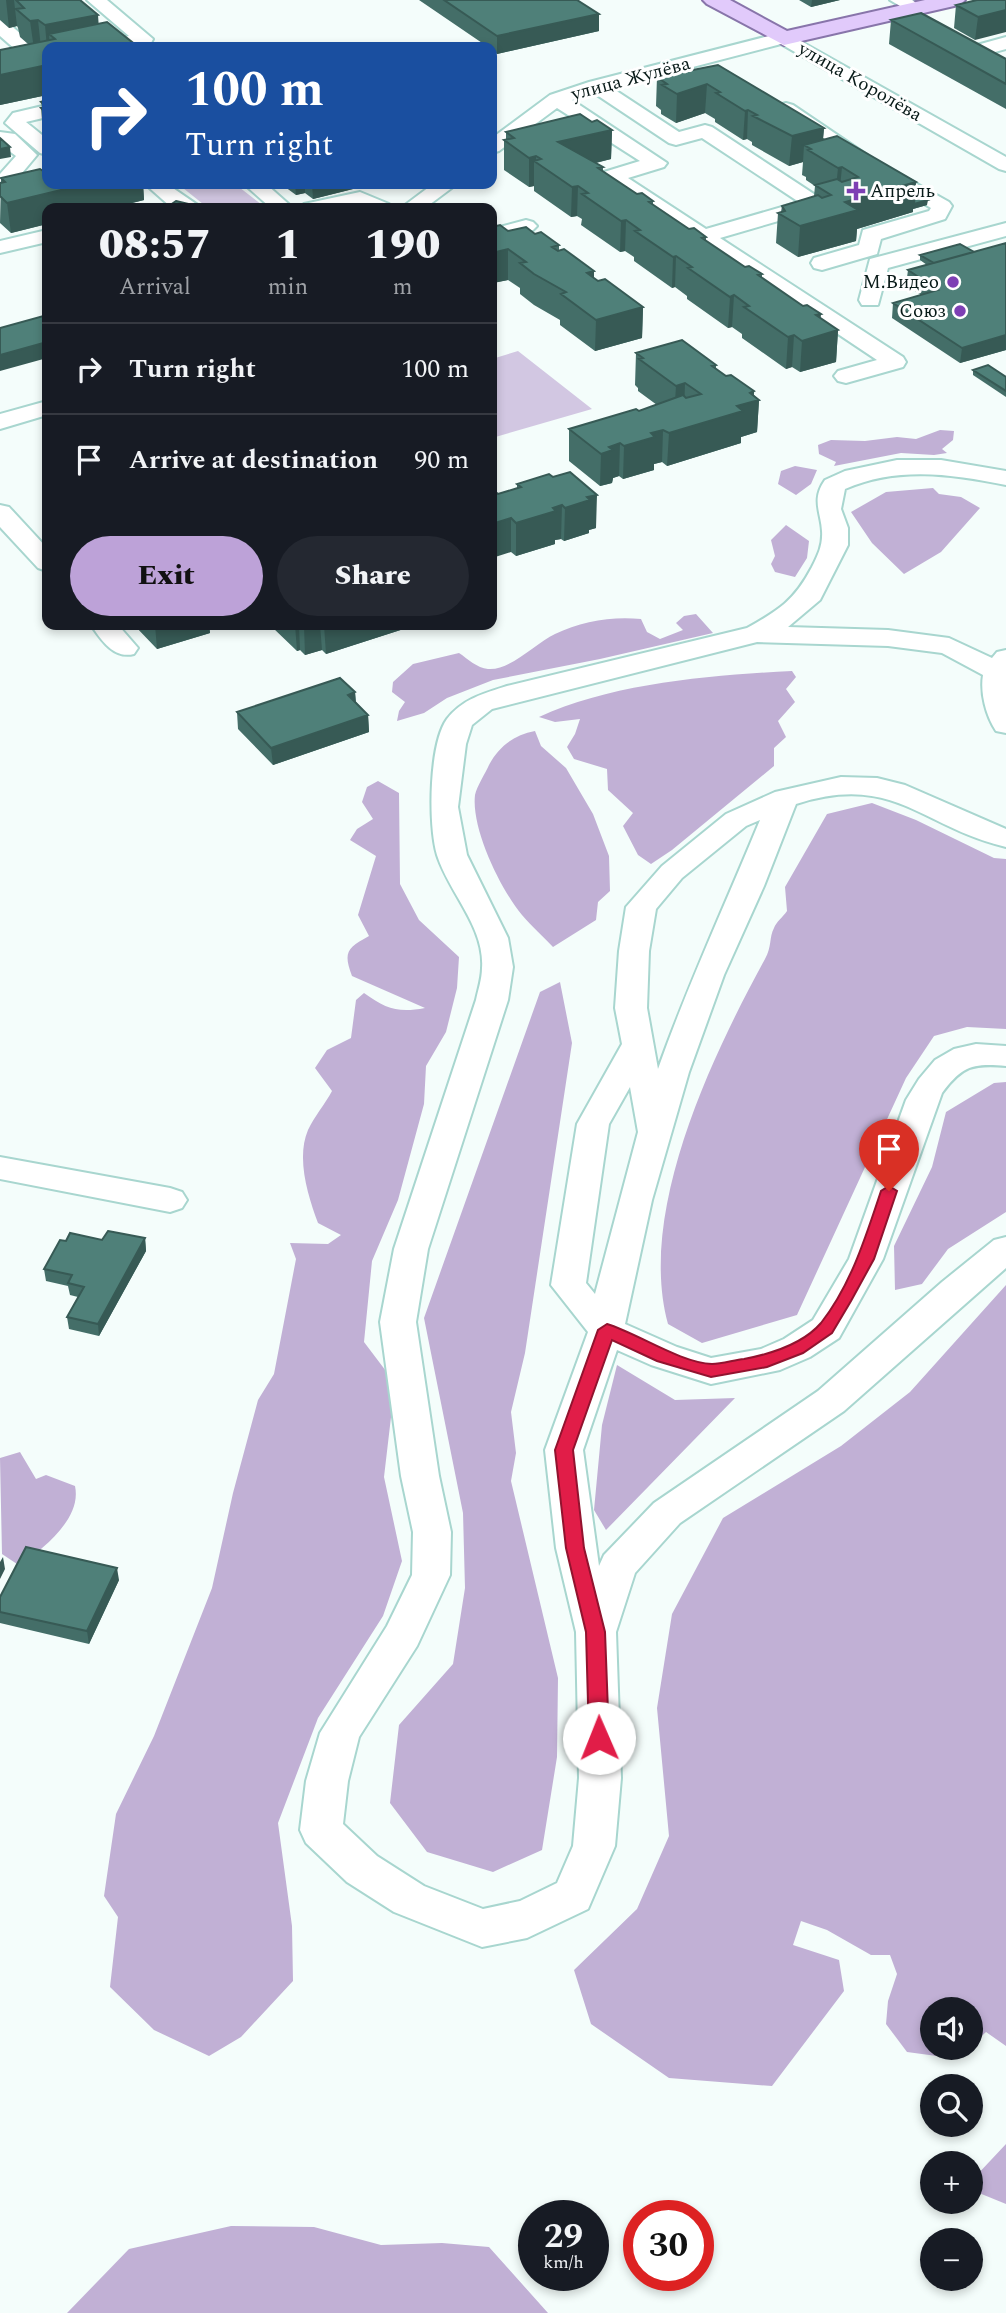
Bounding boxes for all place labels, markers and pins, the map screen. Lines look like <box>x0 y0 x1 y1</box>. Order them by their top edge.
place label: Апрель <box>870 177 935 206</box>
marker: Апрель <box>848 183 864 199</box>
place label: М.Видео <box>862 268 939 297</box>
marker: М.Видео <box>945 274 961 290</box>
place label: Союз <box>899 297 946 326</box>
marker: Союз <box>952 303 968 319</box>
pin <box>859 1119 919 1191</box>

